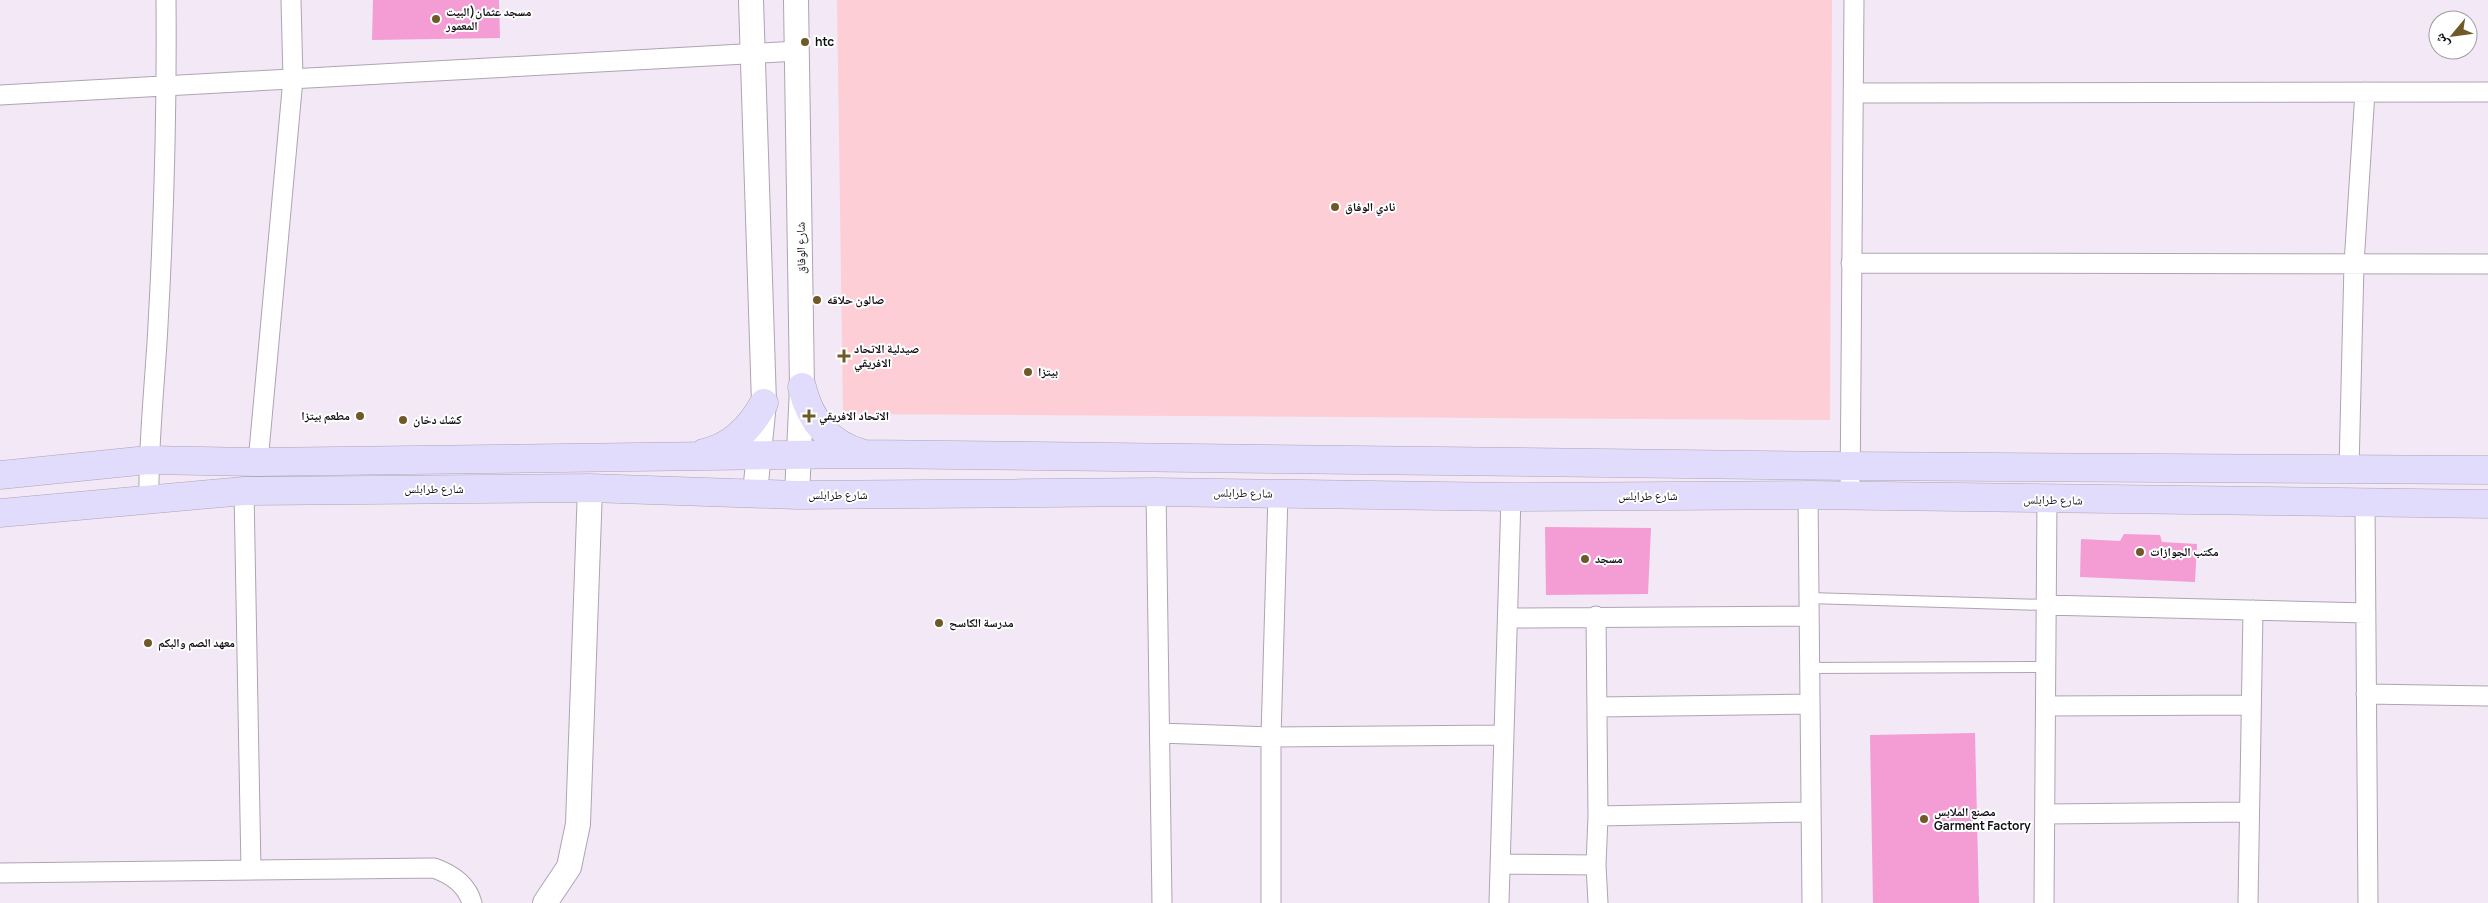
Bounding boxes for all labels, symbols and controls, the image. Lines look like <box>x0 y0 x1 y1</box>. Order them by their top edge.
place label: مسجد عثمان(البيت المعمور <box>445 3 532 34</box>
north arrow <box>2428 10 2478 60</box>
marker: مسجد عثمان(البيت المعمور <box>430 13 442 25</box>
text: ش <box>2429 30 2453 53</box>
place label: htc <box>815 33 834 50</box>
marker: htc <box>799 36 811 48</box>
place label: نادي الوفاق <box>1345 198 1395 217</box>
marker: نادي الوفاق <box>1329 201 1341 213</box>
street label: شارع الوفاق <box>792 222 809 274</box>
place label: صالون حلاقه <box>827 291 884 308</box>
marker: صالون حلاقه <box>811 294 823 306</box>
place label: صيدلية الاتحاد الافريقي <box>854 340 919 373</box>
marker: صيدلية الاتحاد الافريقي <box>838 350 850 362</box>
place label: بيتزا <box>1038 363 1058 380</box>
marker: بيتزا <box>1022 366 1034 378</box>
place label: مطعم بيتزا <box>301 407 350 424</box>
place label: الاتحاد الافريقي <box>819 407 889 426</box>
marker: مطعم بيتزا <box>354 410 366 422</box>
marker: الاتحاد الافريقي <box>803 410 815 422</box>
place label: كشك دخان <box>413 411 462 428</box>
marker: كشك دخان <box>397 414 409 426</box>
street label: شارع طرابلس <box>404 480 464 497</box>
street label: شارع طرابلس <box>1213 483 1273 502</box>
street label: شارع طرابلس <box>808 486 868 503</box>
street label: شارع طرابلس <box>1618 487 1678 504</box>
street label: شارع طرابلس <box>2023 490 2083 509</box>
place label: مكتب الجوازات <box>2150 543 2219 560</box>
marker: مكتب الجوازات <box>2134 546 2146 558</box>
place label: مسجد <box>1595 550 1623 567</box>
marker: مسجد <box>1579 553 1591 565</box>
place label: مدرسة الكاسح <box>949 614 1014 631</box>
marker: مدرسة الكاسح <box>933 617 945 629</box>
place label: معهد الصم والبكم <box>158 634 235 651</box>
marker: معهد الصم والبكم <box>142 637 154 649</box>
place label: مصنع الملابس Garment Factory <box>1934 803 2031 834</box>
marker: مصنع الملابس Garment Factory <box>1918 813 1930 825</box>

